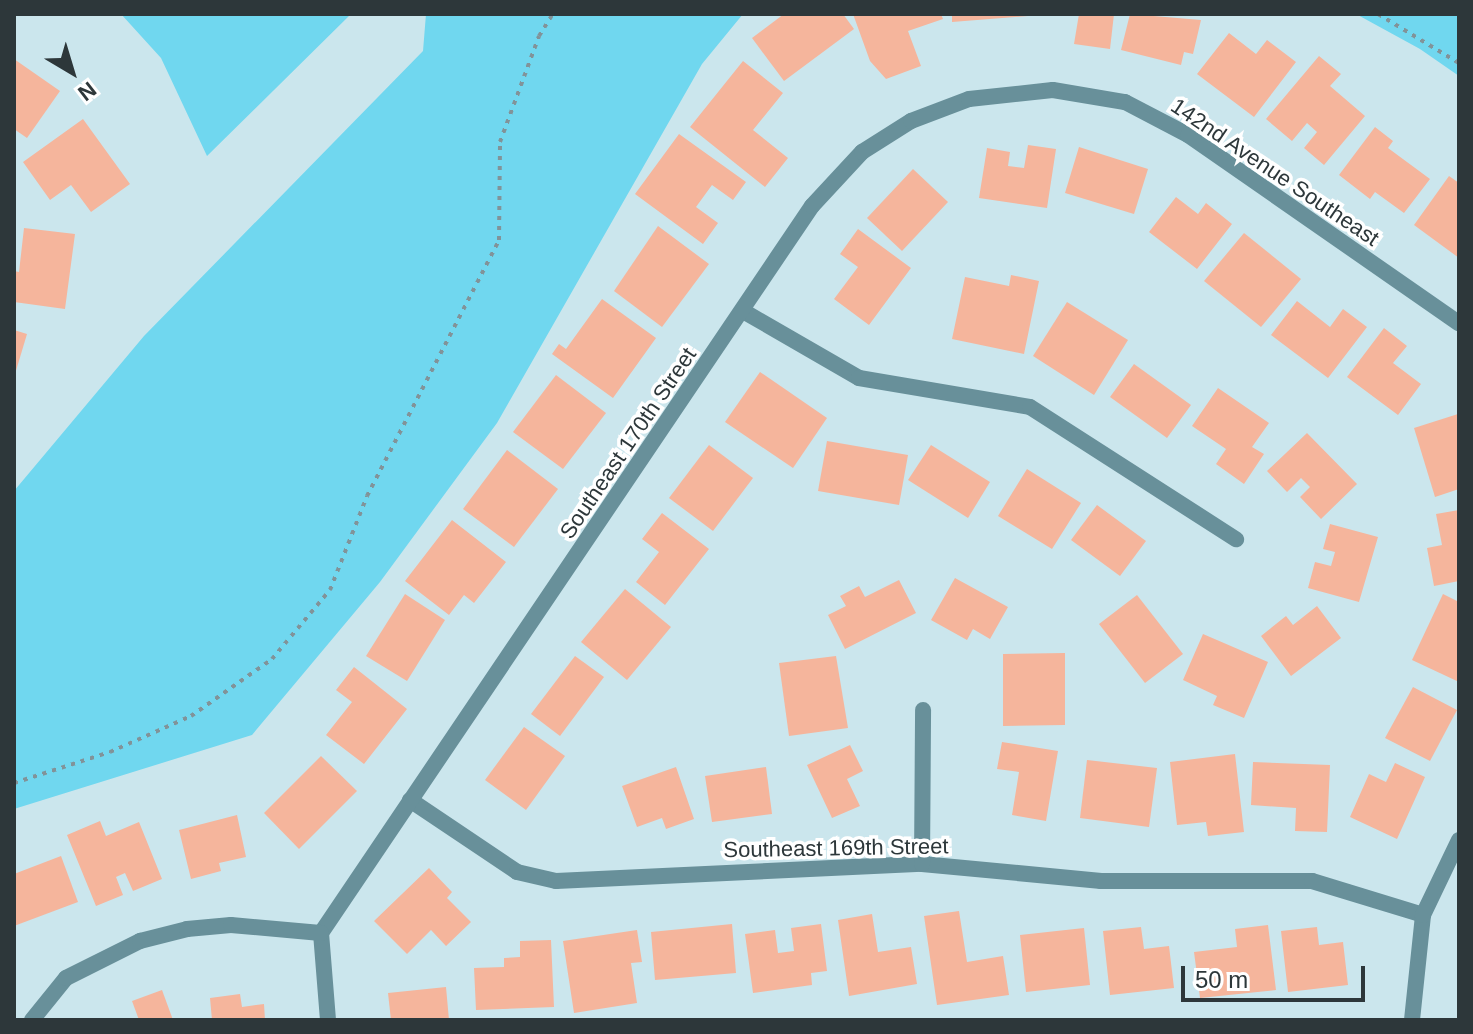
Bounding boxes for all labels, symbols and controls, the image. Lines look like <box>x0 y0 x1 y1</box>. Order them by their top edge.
north arrow <box>32 32 112 112</box>
text: N <box>73 77 101 106</box>
street label: 142nd Avenue Southeast <box>1165 92 1385 252</box>
street label: Southeast 170th Street <box>554 342 702 544</box>
street label: Southeast 169th Street <box>723 833 949 863</box>
scale bar <box>1185 950 1369 1000</box>
text: 50 m <box>1195 966 1248 993</box>

